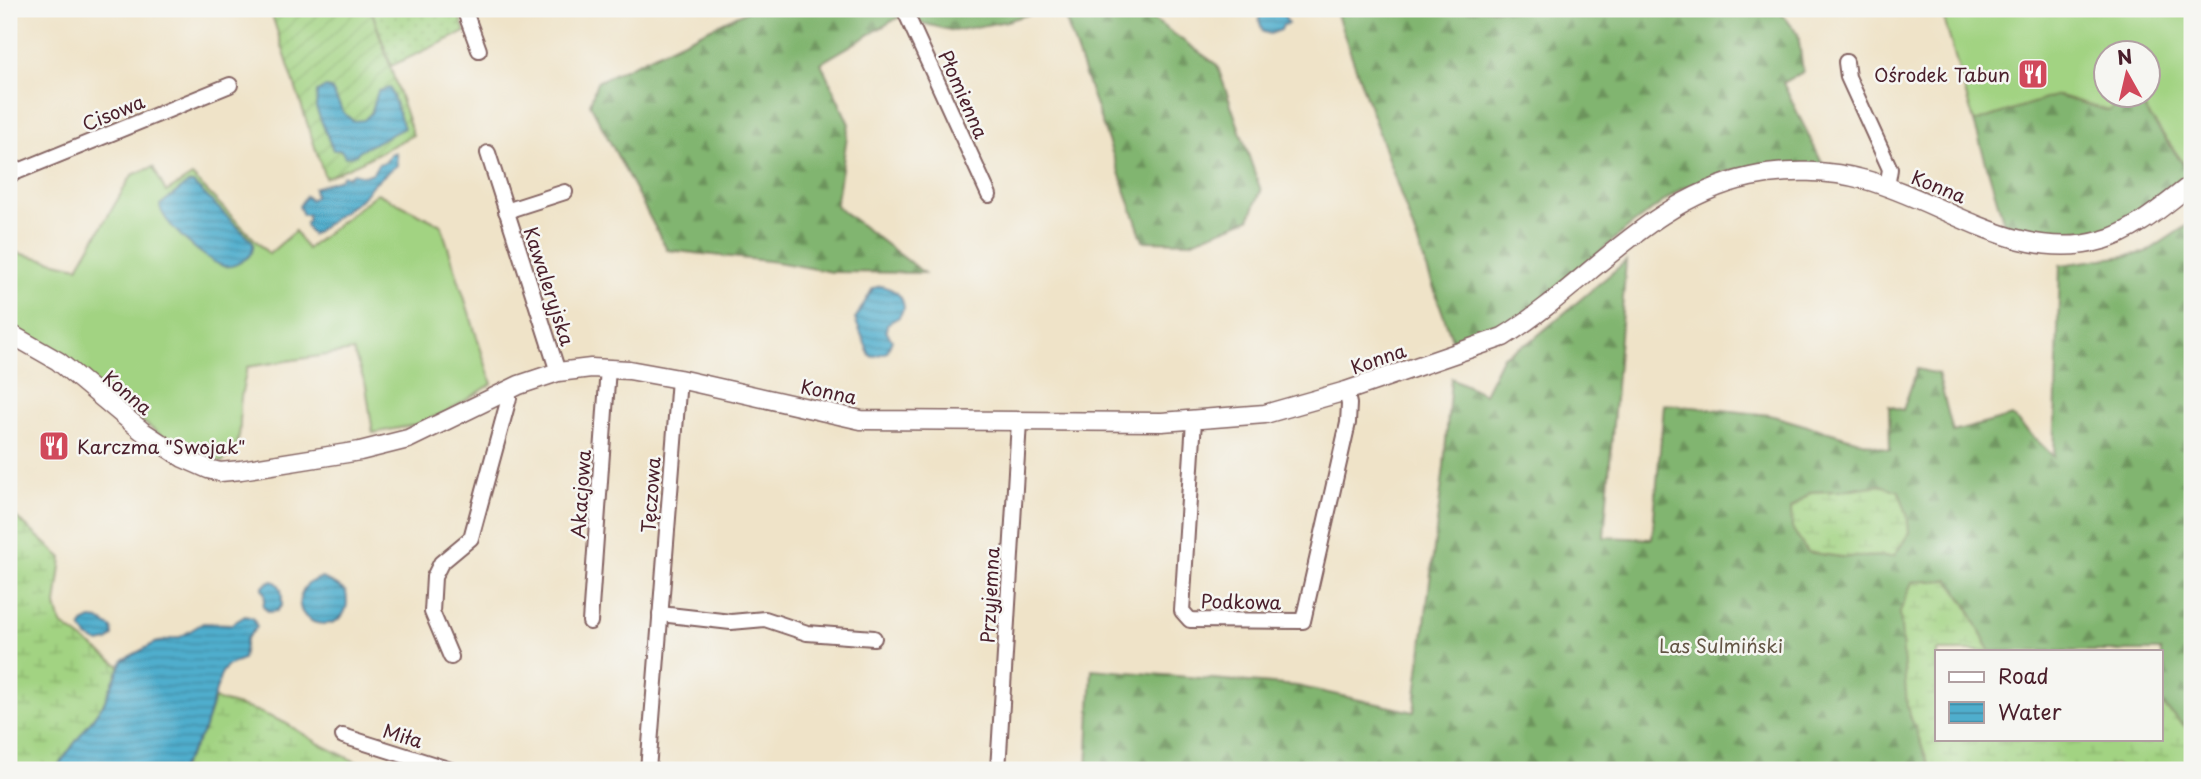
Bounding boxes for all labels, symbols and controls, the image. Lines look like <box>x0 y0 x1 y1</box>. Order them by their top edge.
north arrow <box>2092 38 2162 108</box>
text: N <box>2115 41 2134 71</box>
street label: Płomienna <box>932 45 996 143</box>
restaurant icon: Ośrodek Tabun <box>2016 57 2050 91</box>
place label: Ośrodek Tabun <box>1874 60 2010 88</box>
street label: Cisowa <box>77 87 149 137</box>
street label: Konna <box>1907 162 1971 210</box>
street label: Kawaleryjska <box>518 223 582 349</box>
street label: Konna <box>1347 335 1410 380</box>
street label: Konna <box>97 363 159 421</box>
street label: Konna <box>798 371 860 411</box>
restaurant icon: Karczma "Swojak" <box>37 429 71 463</box>
place label: Karczma "Swojak" <box>77 432 246 460</box>
street label: Akacjowa <box>563 448 597 539</box>
street label: Tęczowa <box>633 456 667 534</box>
street label: Przyjemna <box>972 546 1006 644</box>
street label: Podkowa <box>1200 586 1282 616</box>
park label: Las Sulmiński <box>1659 631 1783 659</box>
legend <box>1935 650 2162 740</box>
text: Road <box>1998 659 2049 691</box>
text: Water <box>1998 695 2062 727</box>
street label: Miła <box>380 716 426 754</box>

